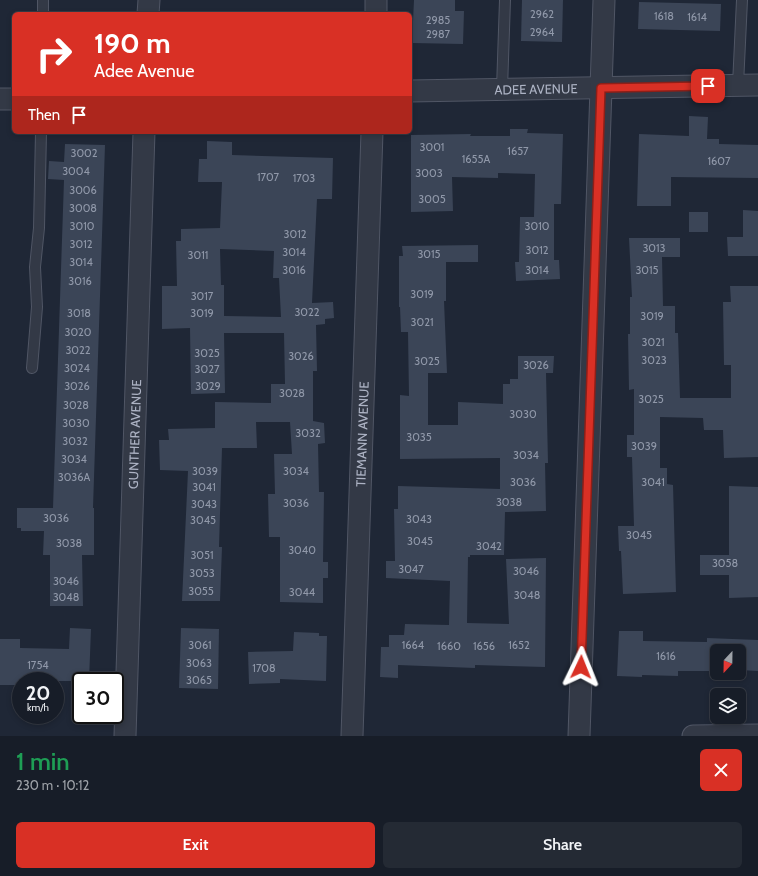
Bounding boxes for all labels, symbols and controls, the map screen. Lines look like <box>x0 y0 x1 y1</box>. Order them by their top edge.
house number: 2962 <box>530 7 554 21</box>
house number: 1618 <box>654 9 674 23</box>
house number: 1614 <box>687 10 707 24</box>
house number: 2985 <box>426 13 450 27</box>
house number: 2964 <box>530 25 555 39</box>
text: 190 m <box>94 26 170 60</box>
house number: 2987 <box>426 27 451 41</box>
icon: right <box>28 28 80 80</box>
text: Adee Avenue <box>94 60 194 82</box>
pin <box>691 69 725 103</box>
icon: arrive <box>697 75 719 97</box>
street label: ADEE AVENUE <box>494 80 578 98</box>
icon: arrive <box>68 104 90 126</box>
text: Then <box>28 106 60 124</box>
house number: 3001 <box>420 140 444 154</box>
house number: 1657 <box>507 144 529 158</box>
house number: 3002 <box>70 146 98 160</box>
house number: 1655A <box>462 152 490 166</box>
house number: 1607 <box>708 154 731 168</box>
house number: 3004 <box>62 164 90 178</box>
house number: 3003 <box>415 166 443 180</box>
house number: 1707 <box>257 170 280 184</box>
house number: 1703 <box>293 171 315 185</box>
house number: 3006 <box>69 183 97 197</box>
house number: 3005 <box>418 192 446 206</box>
house number: 3008 <box>69 201 97 215</box>
house number: 3010 <box>70 219 95 233</box>
house number: 3010 <box>525 219 550 233</box>
house number: 3012 <box>284 227 307 241</box>
house number: 3012 <box>70 237 93 251</box>
house number: 3013 <box>642 241 666 255</box>
house number: 3012 <box>526 243 549 257</box>
house number: 3014 <box>282 245 306 259</box>
house number: 3015 <box>417 247 441 261</box>
house number: 3011 <box>188 248 208 262</box>
house number: 3014 <box>69 255 93 269</box>
house number: 3016 <box>282 263 306 277</box>
house number: 3014 <box>525 263 549 277</box>
house number: 3015 <box>635 263 659 277</box>
house number: 3016 <box>68 274 92 288</box>
house number: 3019 <box>410 287 434 301</box>
house number: 3017 <box>191 289 214 303</box>
house number: 3022 <box>294 305 320 319</box>
house number: 3018 <box>67 306 91 320</box>
house number: 3019 <box>190 306 214 320</box>
house number: 3019 <box>640 309 664 323</box>
house number: 3021 <box>411 315 433 329</box>
house number: 3020 <box>64 325 92 339</box>
house number: 3021 <box>642 335 664 349</box>
house number: 3022 <box>65 343 91 357</box>
house number: 3025 <box>194 346 220 360</box>
house number: 3026 <box>288 349 314 363</box>
house number: 3023 <box>641 353 667 367</box>
house number: 3025 <box>414 354 440 368</box>
house number: 3026 <box>523 358 549 372</box>
house number: 3024 <box>64 361 91 375</box>
house number: 3027 <box>195 362 220 376</box>
house number: 3026 <box>64 379 90 393</box>
street label: GUNTHER AVENUE <box>125 379 144 489</box>
house number: 3029 <box>195 379 221 393</box>
street label: TIEMANN AVENUE <box>352 381 372 487</box>
house number: 3028 <box>279 386 305 400</box>
house number: 3025 <box>638 392 664 406</box>
house number: 3028 <box>63 398 89 412</box>
house number: 3030 <box>509 407 537 421</box>
house number: 3030 <box>62 416 90 430</box>
house number: 3032 <box>295 426 321 440</box>
house number: 3035 <box>406 430 432 444</box>
house number: 3032 <box>62 434 88 448</box>
house number: 3039 <box>631 439 657 453</box>
house number: 3034 <box>513 448 540 462</box>
house number: 3034 <box>61 452 88 466</box>
house number: 3039 <box>192 464 218 478</box>
house number: 3034 <box>283 464 310 478</box>
house number: 3036A <box>58 470 91 484</box>
house number: 3036 <box>510 475 536 489</box>
house number: 3041 <box>641 475 665 489</box>
house number: 3041 <box>192 480 216 494</box>
house number: 3038 <box>496 495 522 509</box>
house number: 3036 <box>283 496 309 510</box>
house number: 3043 <box>191 497 217 511</box>
house number: 3036 <box>43 511 69 525</box>
house number: 3043 <box>406 512 432 526</box>
house number: 3045 <box>190 513 216 527</box>
house number: 3045 <box>626 528 652 542</box>
house number: 3045 <box>407 534 433 548</box>
house number: 3038 <box>56 536 82 550</box>
house number: 3042 <box>476 539 502 553</box>
house number: 3040 <box>288 543 316 557</box>
house number: 3051 <box>190 548 214 562</box>
house number: 3058 <box>712 556 738 570</box>
house number: 3047 <box>398 562 424 576</box>
house number: 3046 <box>513 564 539 578</box>
house number: 3053 <box>189 566 215 580</box>
house number: 3046 <box>53 574 79 588</box>
house number: 3055 <box>188 584 214 598</box>
house number: 3044 <box>289 585 316 599</box>
house number: 3048 <box>514 588 540 602</box>
house number: 3048 <box>53 590 79 604</box>
house number: 3061 <box>188 638 212 652</box>
house number: 1664 <box>402 638 425 652</box>
house number: 1652 <box>508 638 530 652</box>
house number: 1660 <box>437 639 461 653</box>
house number: 1656 <box>473 639 495 653</box>
north arrow <box>710 644 746 680</box>
map controls <box>710 644 746 724</box>
position arrow <box>560 646 602 688</box>
house number: 1616 <box>656 649 676 663</box>
house number: 3063 <box>186 656 212 670</box>
house number: 1754 <box>27 658 49 672</box>
house number: 1708 <box>252 661 276 675</box>
speed limit sign: 30 <box>72 672 124 724</box>
house number: 3065 <box>186 673 212 687</box>
text: 20 <box>26 681 50 705</box>
button: layers <box>710 688 746 724</box>
text: km/h <box>27 701 49 714</box>
text: 1 min <box>16 747 70 776</box>
button: close <box>700 749 742 791</box>
text: 230 m · 10:12 <box>16 777 89 793</box>
button: Exit <box>16 822 375 868</box>
button: Share <box>383 822 742 868</box>

